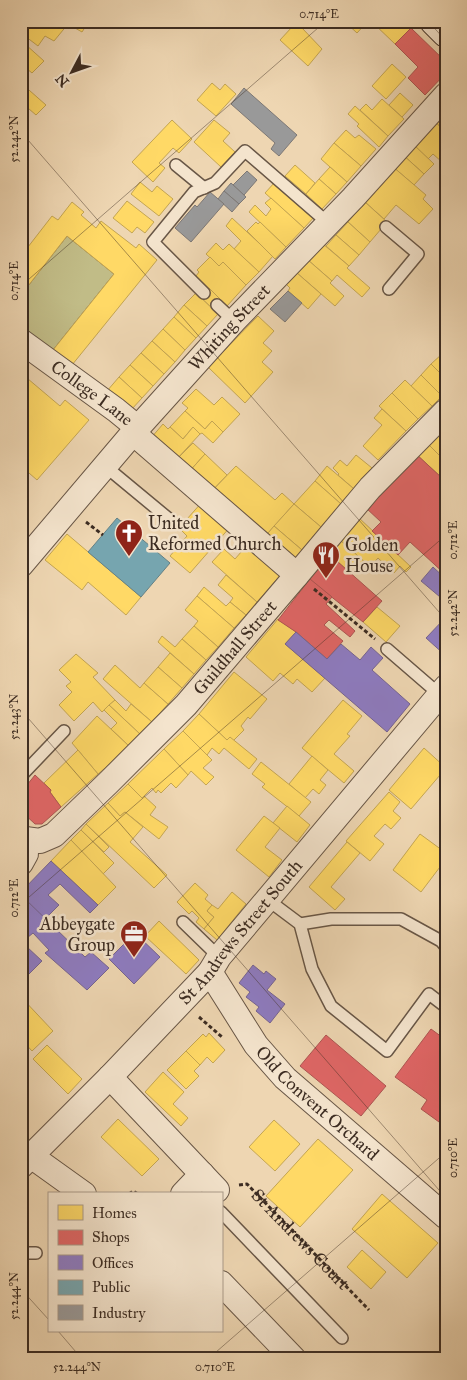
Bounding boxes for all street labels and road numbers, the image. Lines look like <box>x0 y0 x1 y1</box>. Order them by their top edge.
street label: Whiting Street <box>184 279 275 375</box>
street label: College Lane <box>47 355 138 430</box>
street label: Guildhall Street <box>188 595 282 700</box>
street label: St Andrews Street South <box>174 855 307 1009</box>
street label: Old Convent Orchard <box>251 1041 383 1165</box>
street label: St Andrews Court <box>247 1184 355 1295</box>

